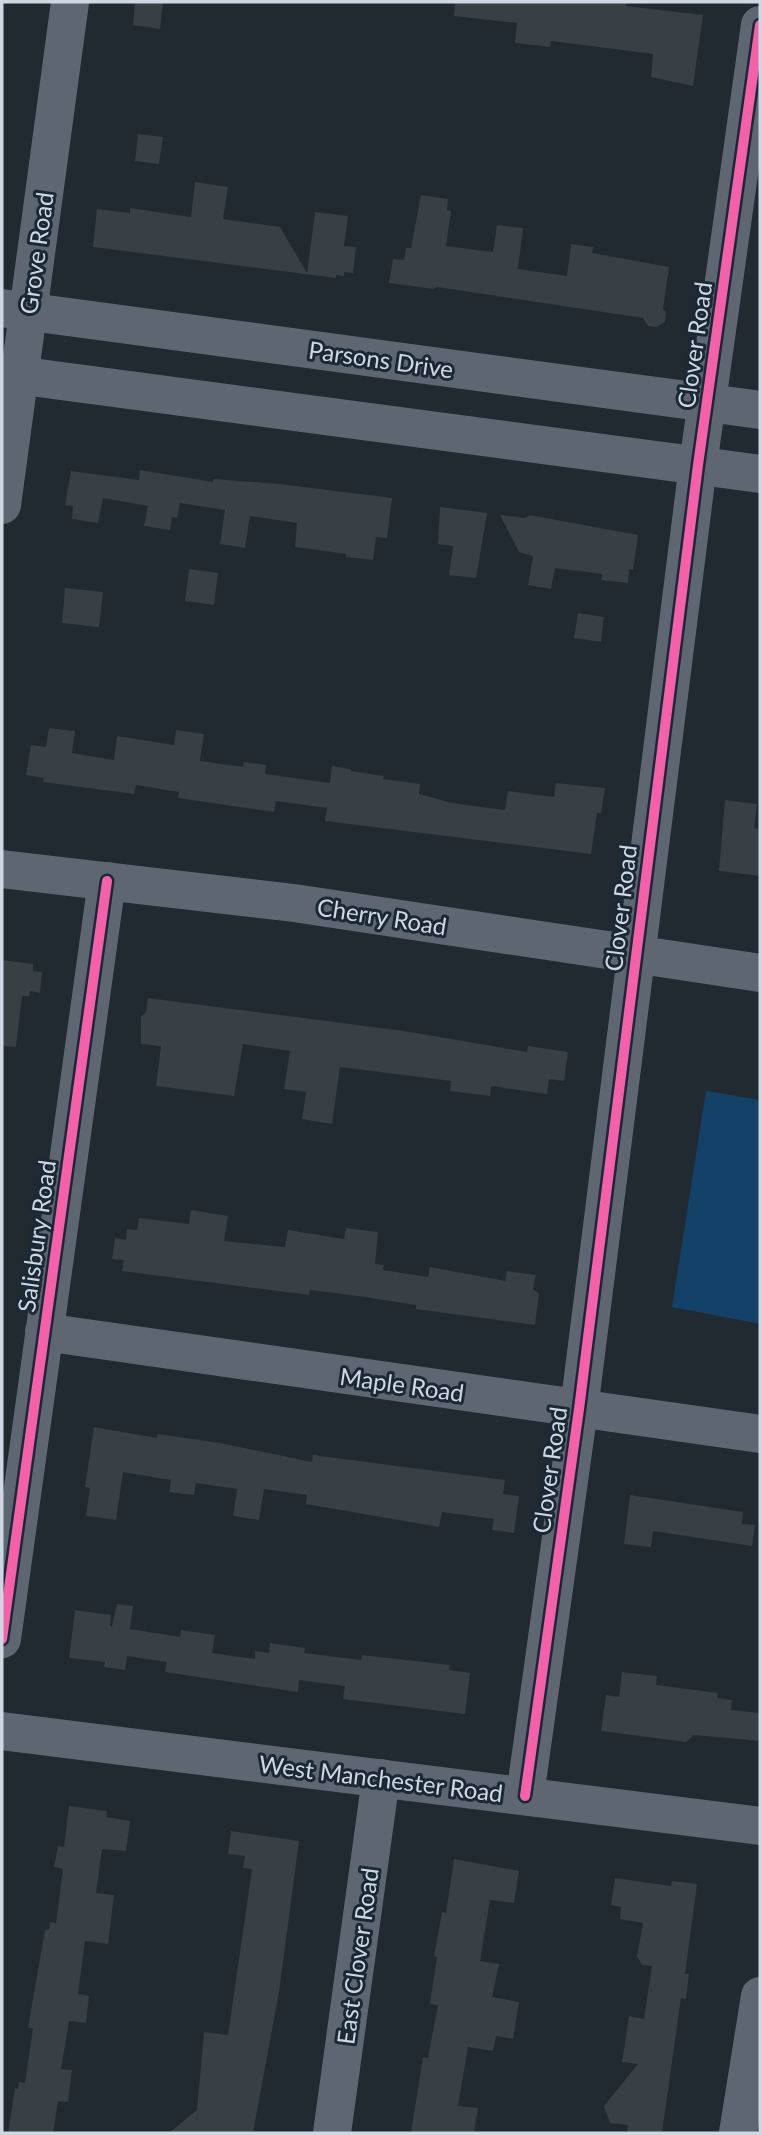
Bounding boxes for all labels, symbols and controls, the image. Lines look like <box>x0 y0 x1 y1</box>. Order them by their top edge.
street label: Grove Road <box>13 190 59 316</box>
street label: Clover Road <box>671 280 717 410</box>
street label: Parsons Drive <box>307 334 455 384</box>
street label: Clover Road <box>598 843 642 973</box>
street label: Cherry Road <box>315 891 449 941</box>
street label: Salisbury Road <box>11 1158 61 1314</box>
street label: Maple Road <box>338 1361 466 1407</box>
street label: Clover Road <box>526 1405 572 1535</box>
street label: West Manchester Road <box>257 1749 505 1807</box>
street label: East Clover Road <box>330 1866 384 2046</box>

